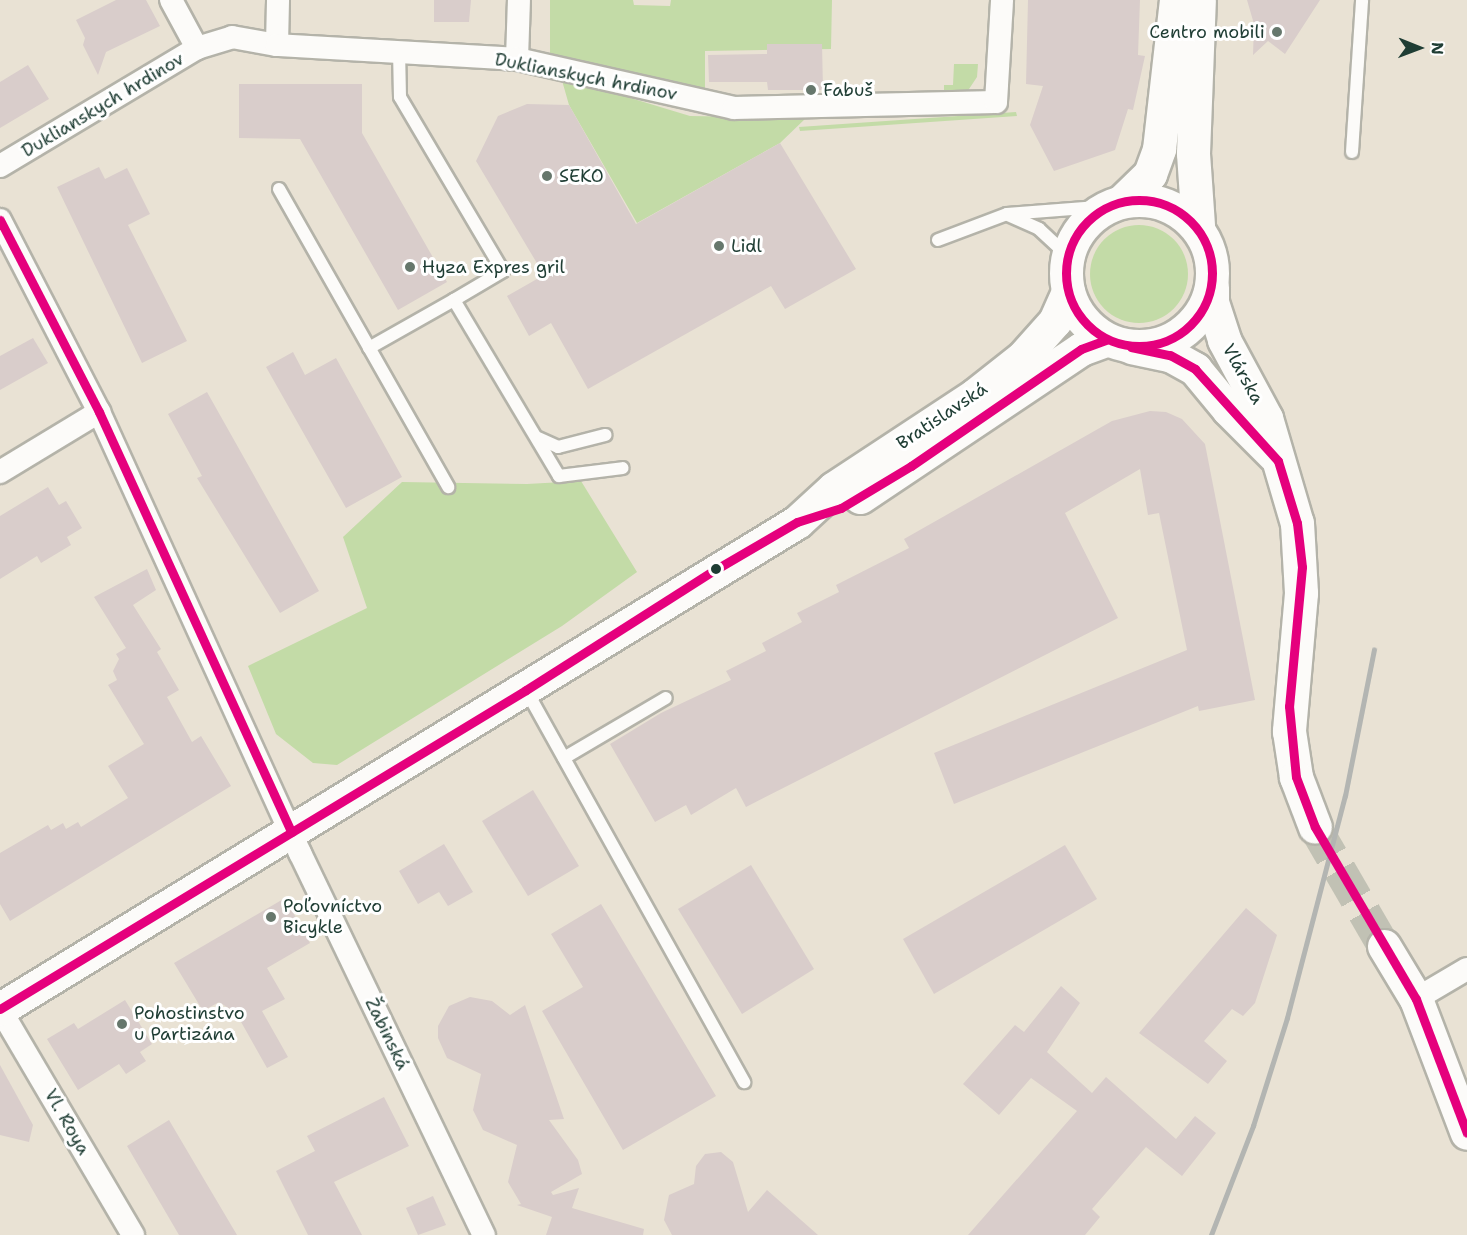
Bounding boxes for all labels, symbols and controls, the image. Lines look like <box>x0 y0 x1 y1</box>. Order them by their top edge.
north arrow <box>1389 18 1449 78</box>
place label: Centro mobili <box>1149 21 1265 43</box>
marker: Centro mobili <box>1270 25 1284 39</box>
text: N <box>1427 42 1448 55</box>
street label: Duklianskych hrdinov <box>18 48 188 162</box>
street label: Duklianskych hrdinov <box>493 49 679 105</box>
place label: Fabuš <box>823 79 873 101</box>
marker: Fabuš <box>804 83 818 97</box>
place label: SEKO <box>559 165 604 187</box>
marker: SEKO <box>540 169 554 183</box>
place label: Lidl <box>731 235 762 257</box>
marker: Lidl <box>712 239 726 253</box>
place label: Hyza Expres gril <box>422 256 565 278</box>
marker: Hyza Expres gril <box>403 260 417 274</box>
street label: Vlárska <box>1218 340 1268 408</box>
street label: Bratislavská <box>893 378 991 454</box>
unlabelled marker <box>710 563 722 575</box>
place label: Poľovníctvo Bicykle <box>283 896 382 938</box>
marker: Poľovníctvo Bicykle <box>264 910 278 924</box>
street label: Žabinská <box>360 994 414 1074</box>
place label: Pohostinstvo u Partizána <box>134 1003 245 1046</box>
marker: Pohostinstvo u Partizána <box>115 1017 129 1031</box>
street label: Vl. Roya <box>40 1085 94 1159</box>

